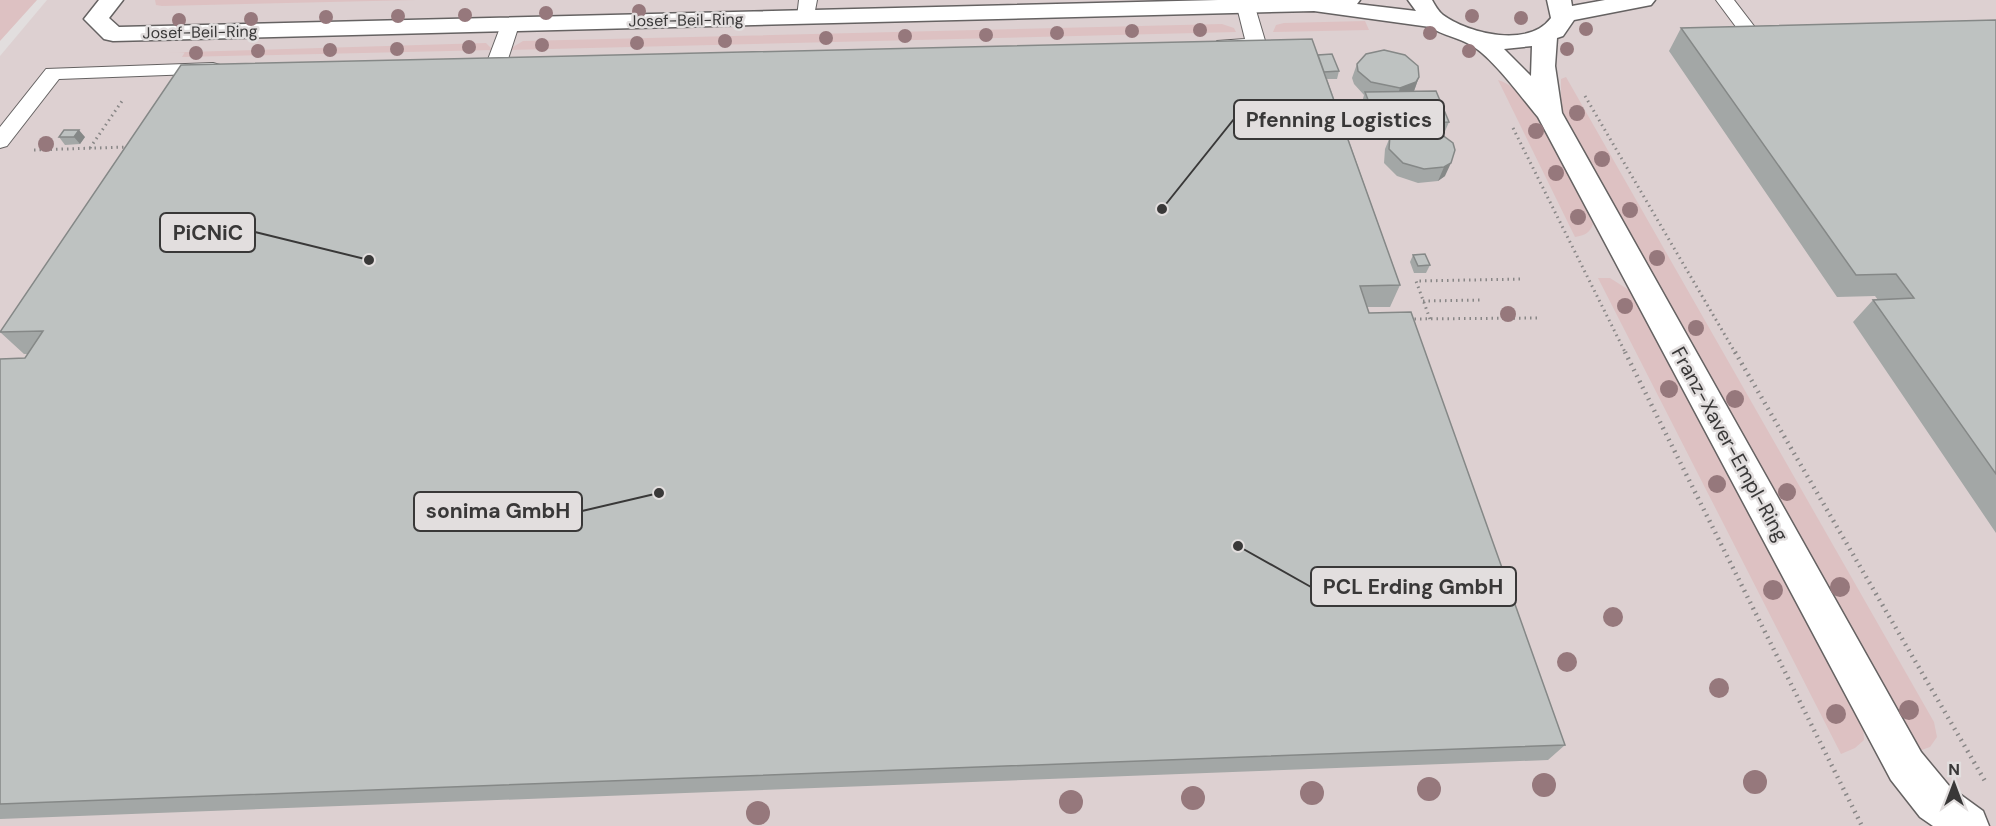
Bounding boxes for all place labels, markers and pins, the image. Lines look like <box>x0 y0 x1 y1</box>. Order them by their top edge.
callout: Pfenning Logistics <box>1234 100 1444 139</box>
callout: PiCNiC <box>160 213 255 252</box>
callout: sonima GmbH <box>414 492 582 531</box>
callout: PCL Erding GmbH <box>1311 567 1516 606</box>

